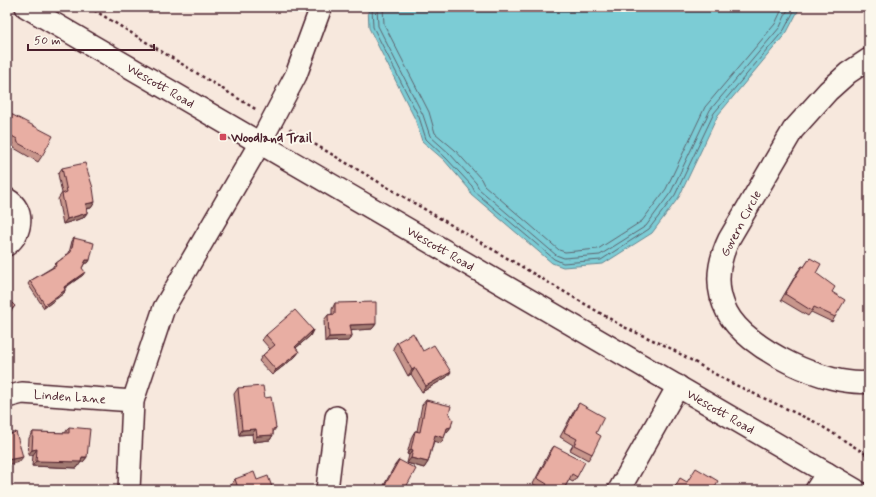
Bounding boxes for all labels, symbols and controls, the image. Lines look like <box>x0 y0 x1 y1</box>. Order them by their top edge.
scale bar <box>28 26 154 52</box>
text: 50 m <box>34 33 61 49</box>
street label: Wescott Road <box>123 60 197 113</box>
place label: Woodland Trail <box>230 130 313 147</box>
marker: Woodland Trail <box>218 132 228 142</box>
street label: Govern Circle <box>717 188 766 260</box>
street label: Wescott Road <box>403 223 477 276</box>
street label: Linden Lane <box>33 386 107 408</box>
street label: Wescott Road <box>683 386 757 439</box>

